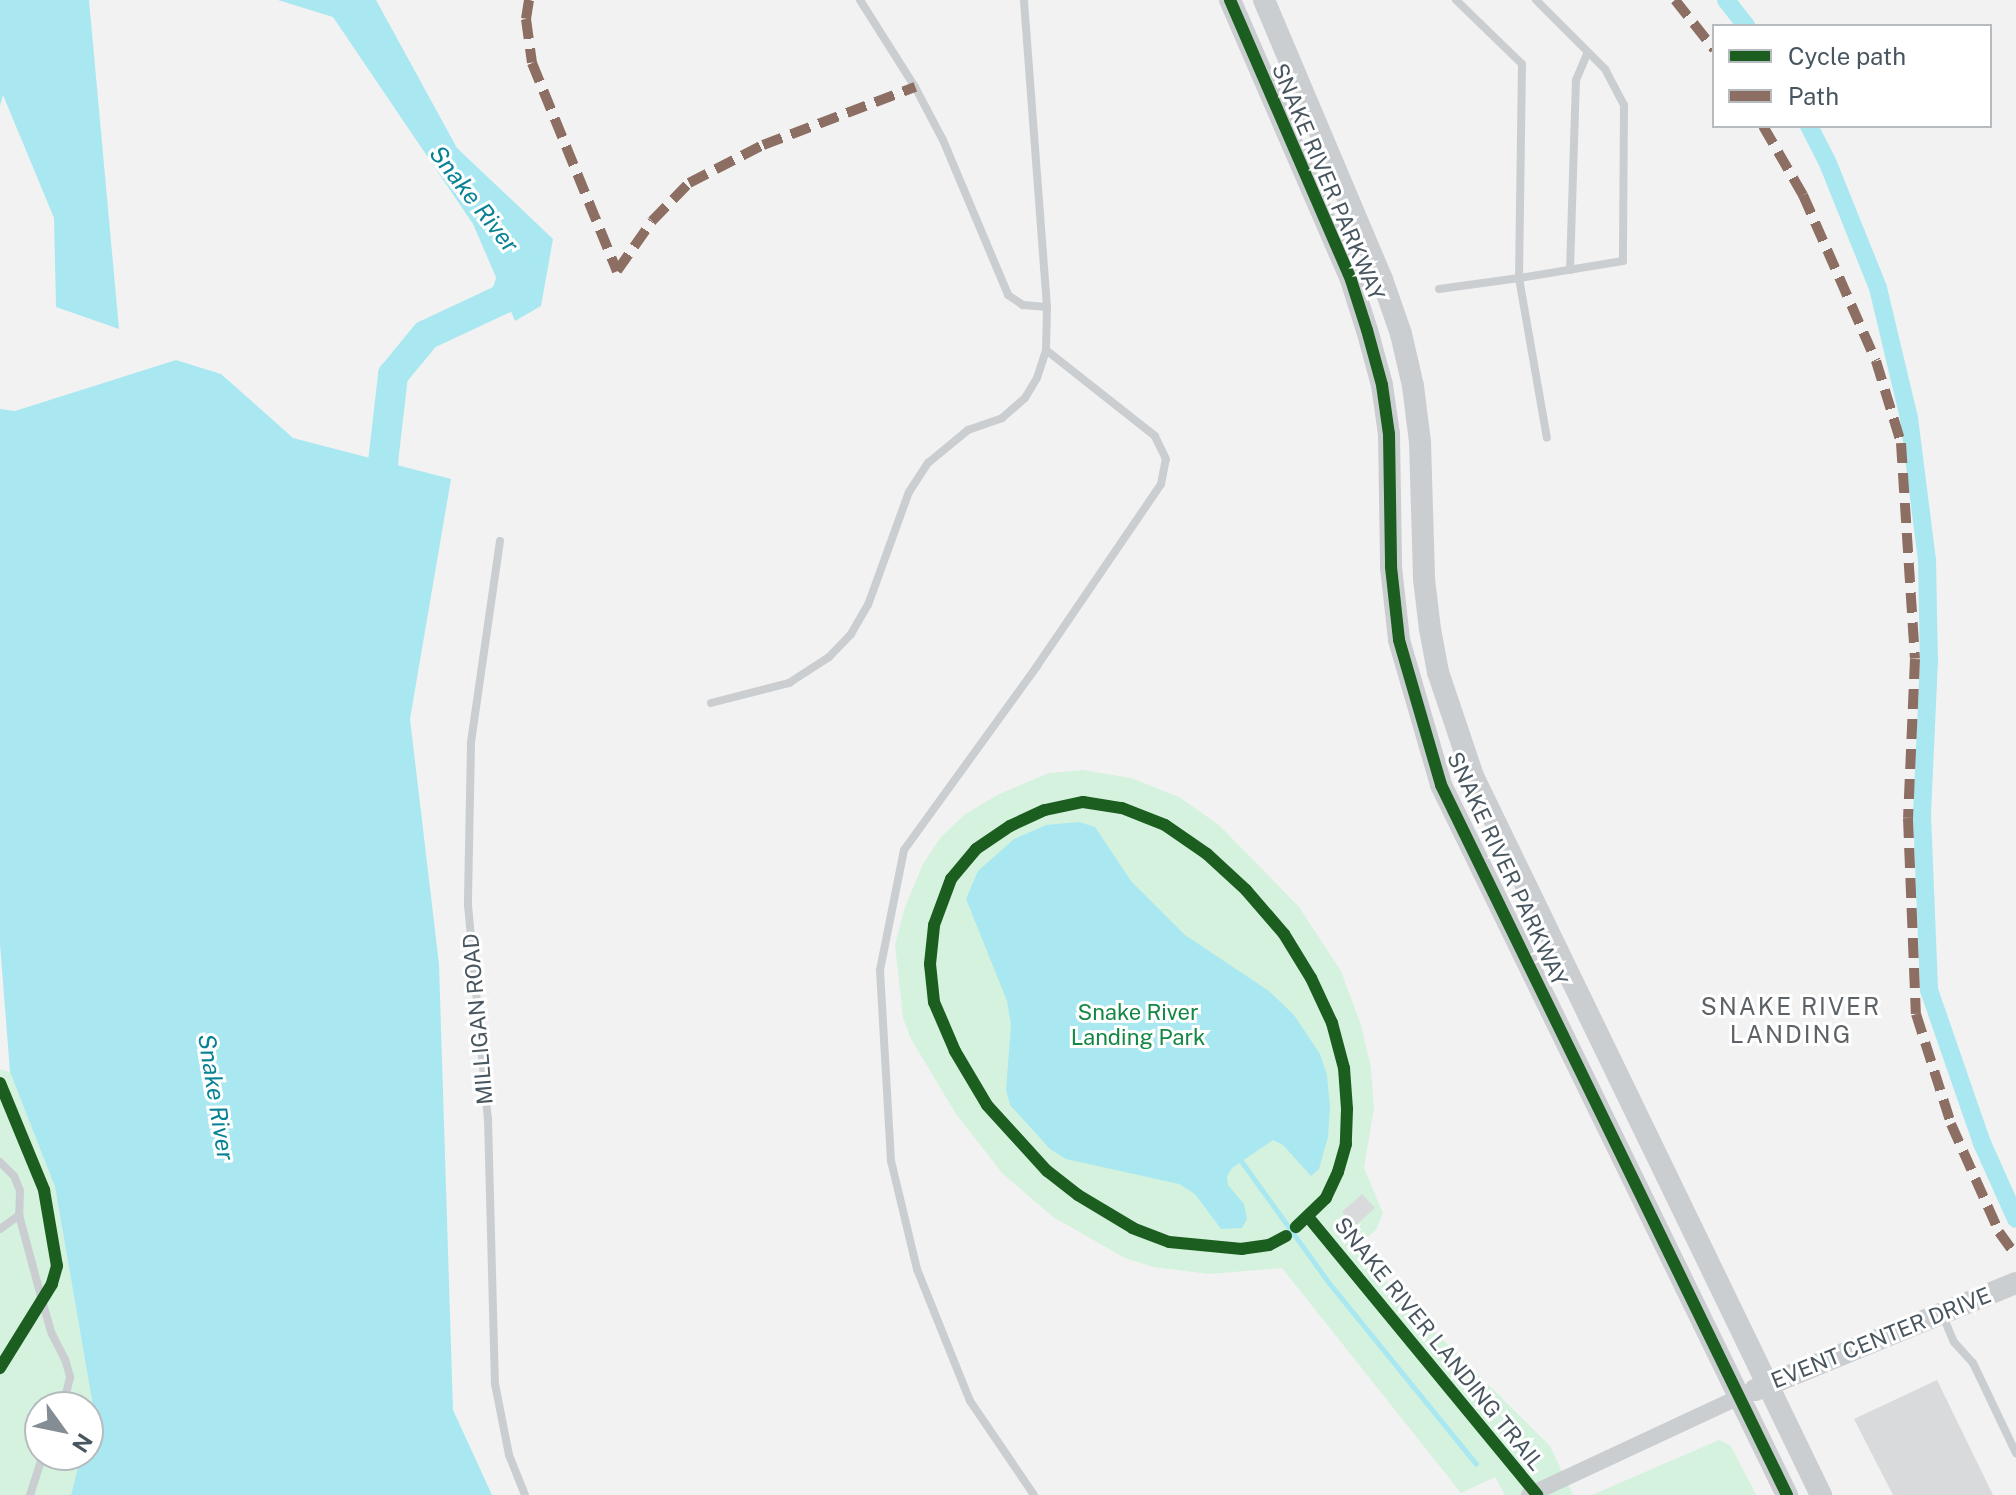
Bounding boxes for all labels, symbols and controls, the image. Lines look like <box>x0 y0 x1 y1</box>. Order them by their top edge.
legend <box>1712 24 1992 128</box>
text: Cycle path <box>1788 42 1906 70</box>
street label: SNAKE RIVER PARKWAY <box>1266 59 1390 305</box>
text: Path <box>1788 82 1839 110</box>
water label: Snake River <box>423 140 525 258</box>
street label: SNAKE RIVER PARKWAY <box>1441 748 1573 990</box>
street label: MILLIGAN ROAD <box>457 932 499 1106</box>
district label: SNAKE RIVER LANDING <box>1701 993 1881 1049</box>
park label: Snake River Landing Park <box>1071 999 1205 1050</box>
water label: Snake River <box>192 1032 240 1162</box>
street label: SNAKE RIVER LANDING TRAIL <box>1329 1212 1549 1476</box>
street label: EVENT CENTER DRIVE <box>1767 1282 1995 1394</box>
north arrow <box>24 1391 104 1471</box>
text: N <box>67 1429 98 1457</box>

